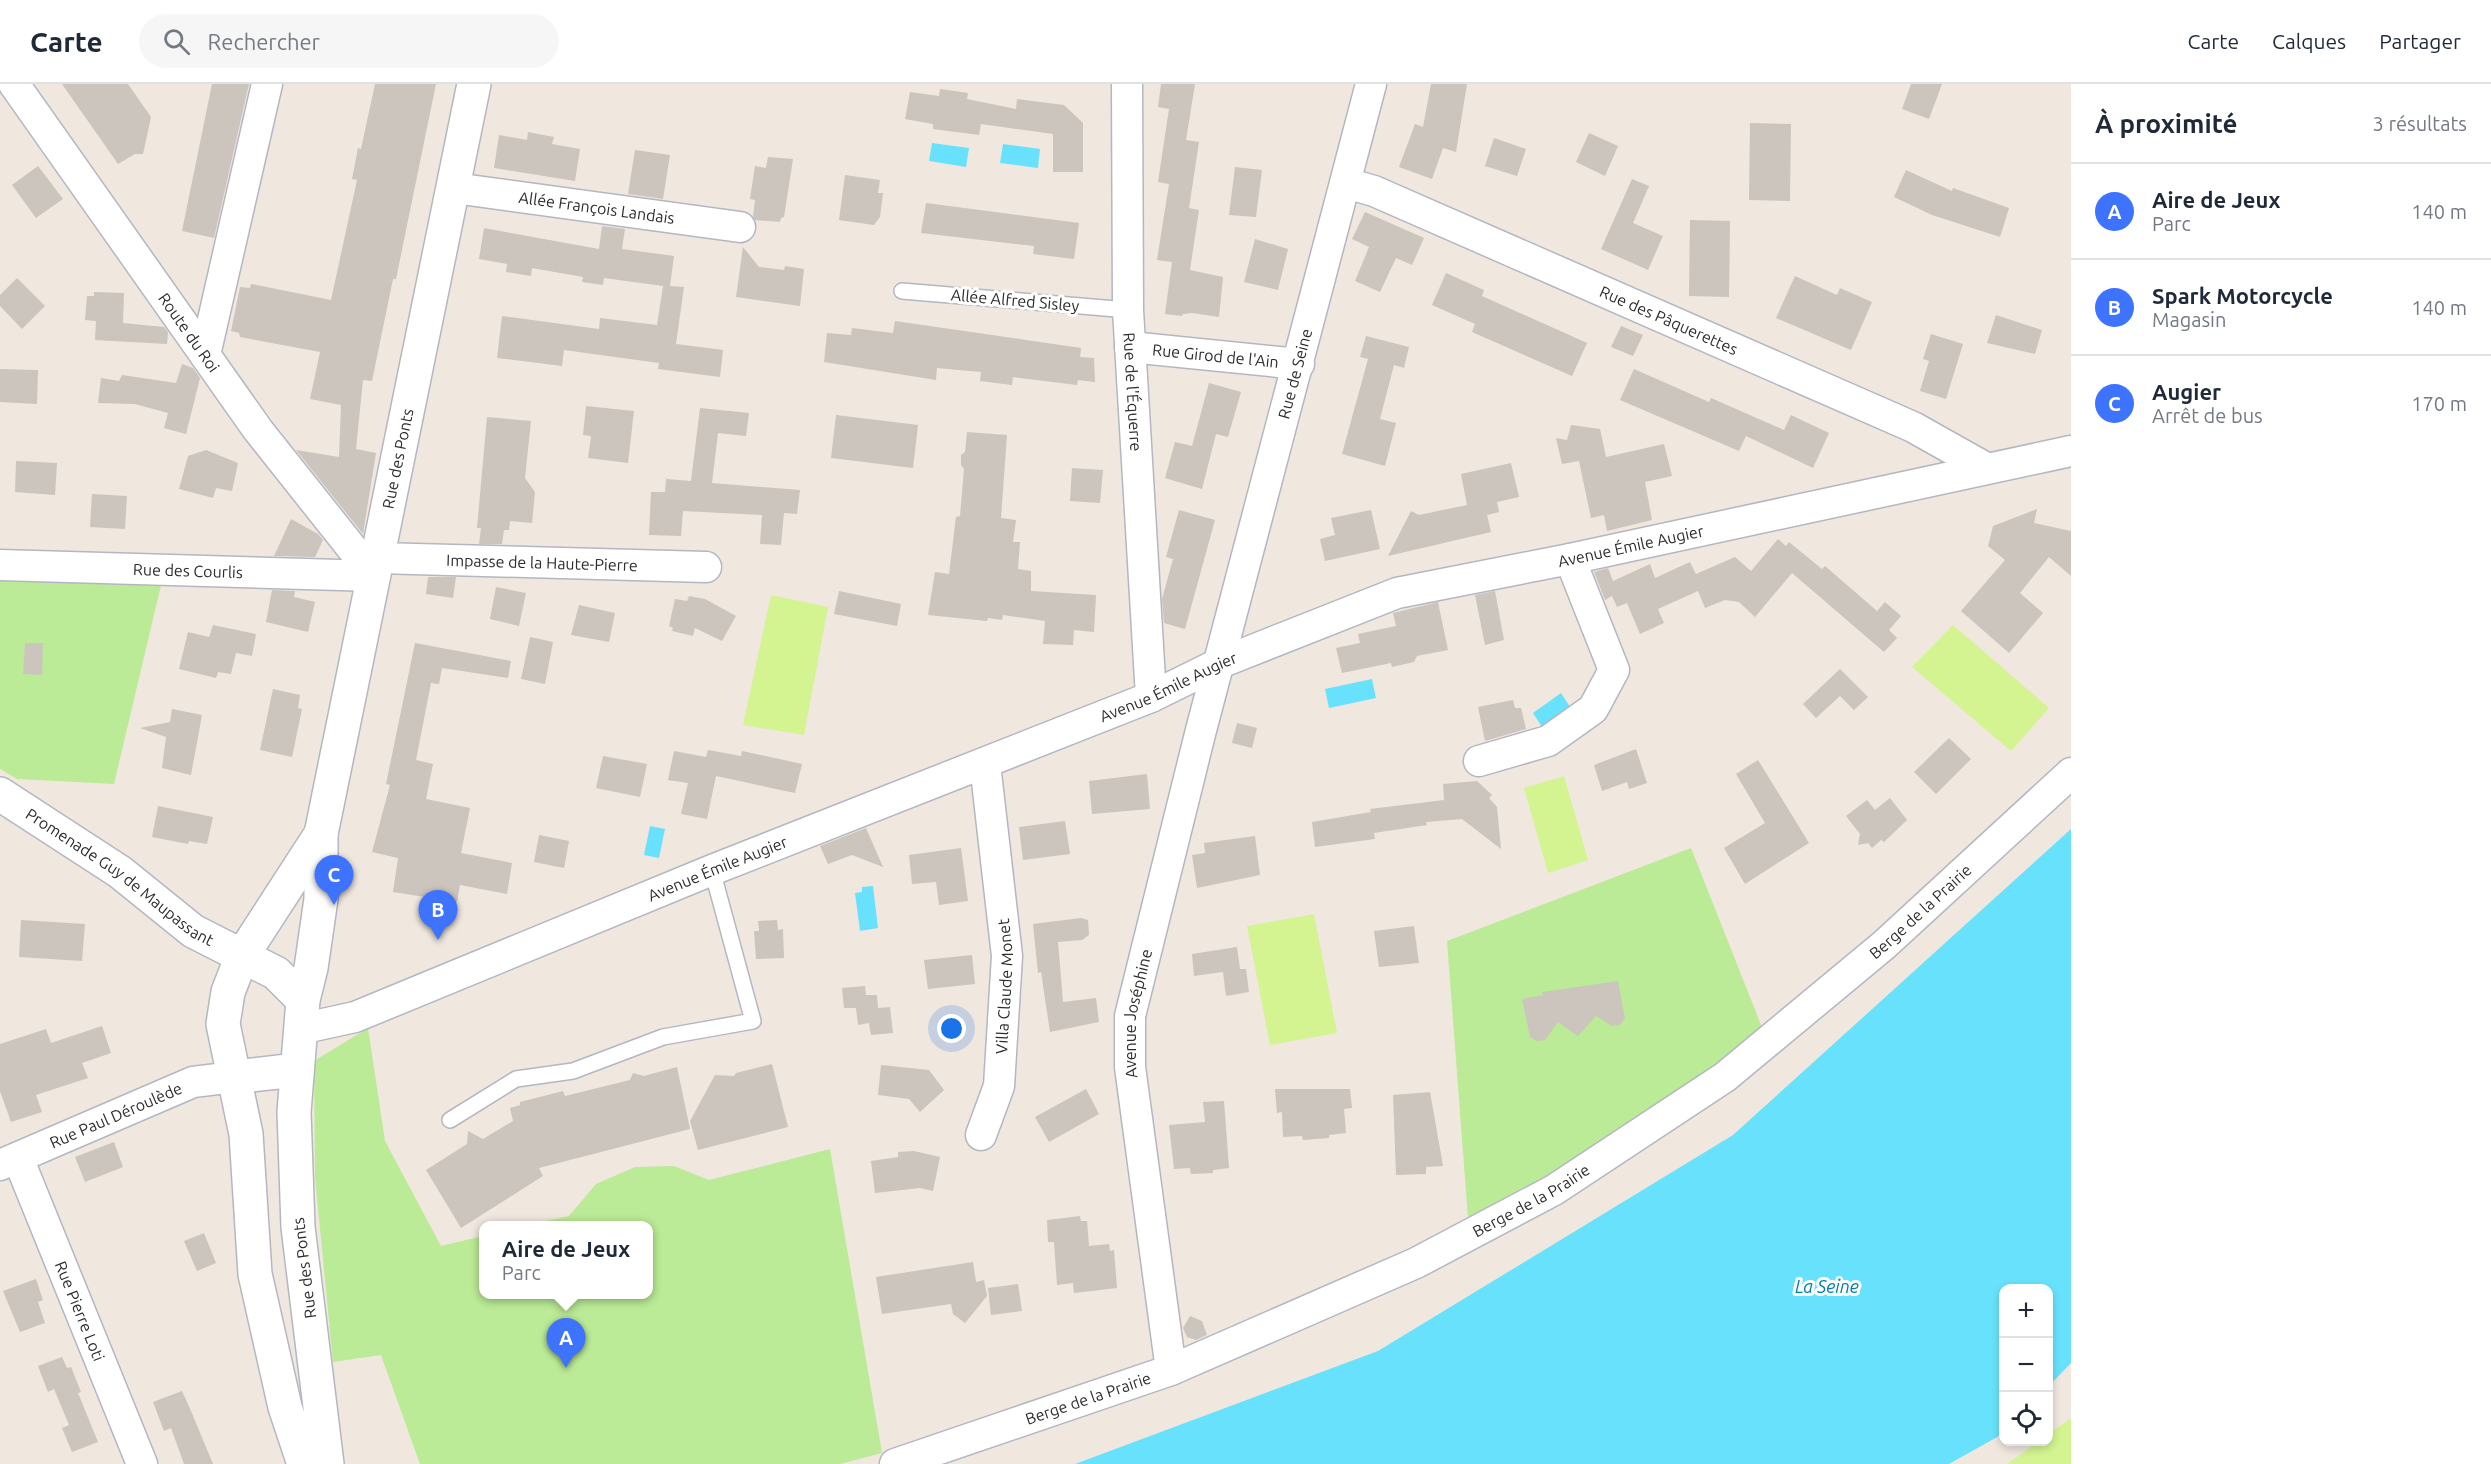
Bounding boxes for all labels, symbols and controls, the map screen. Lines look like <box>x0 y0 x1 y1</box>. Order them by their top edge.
search box <box>139 14 559 68</box>
icon: search <box>160 25 193 58</box>
text: Carte <box>30 26 103 57</box>
text: Rechercher <box>208 29 320 54</box>
text: Carte <box>2188 29 2239 53</box>
text: Calques <box>2272 29 2346 53</box>
text: Partager <box>2379 29 2461 53</box>
text: À proximité <box>2095 109 2237 138</box>
text: 3 résultats <box>2373 112 2467 135</box>
text: Aire de Jeux <box>2152 187 2280 212</box>
street label: Allée François Landais <box>518 188 676 227</box>
text: A <box>2107 200 2122 223</box>
text: 140 m <box>2411 200 2467 223</box>
text: Parc <box>2152 212 2191 235</box>
street label: Rue des Pâquerettes <box>1597 282 1741 358</box>
text: Spark Motorcycle <box>2152 283 2333 308</box>
street label: Allée Alfred Sisley <box>950 285 1080 315</box>
street label: Route du Roi <box>155 289 223 375</box>
text: B <box>2108 296 2121 319</box>
text: 140 m <box>2411 296 2467 319</box>
text: Magasin <box>2152 308 2226 331</box>
street label: Rue de Seine <box>1274 327 1315 421</box>
street label: Rue de l'Équerre <box>1120 332 1145 452</box>
street label: Rue Girod de l'Ain <box>1152 340 1280 371</box>
text: Augier <box>2152 379 2221 404</box>
text: C <box>2108 392 2121 415</box>
text: 170 m <box>2411 392 2467 415</box>
text: Arrêt de bus <box>2152 404 2263 427</box>
street label: Rue des Ponts <box>379 407 417 510</box>
street label: Avenue Émile Augier <box>1556 521 1705 570</box>
street label: Impasse de la Haute-Pierre <box>446 551 638 574</box>
street label: Rue des Courlis <box>133 560 243 581</box>
street label: Avenue Émile Augier <box>1097 648 1239 725</box>
street label: Promenade Guy de Maupassant <box>23 804 218 949</box>
street label: Avenue Émile Augier <box>645 832 790 904</box>
pin: C <box>314 856 354 905</box>
street label: Berge de la Prairie <box>1866 860 1975 962</box>
pin: B <box>418 890 458 940</box>
street label: Villa Claude Monet <box>992 917 1016 1055</box>
street label: Avenue Joséphine <box>1121 947 1155 1079</box>
your location <box>937 1014 966 1043</box>
street label: Rue Paul Déroulède <box>47 1079 185 1152</box>
street label: Berge de la Prairie <box>1470 1160 1593 1240</box>
street label: Rue des Ponts <box>289 1216 319 1319</box>
popup <box>479 1221 653 1299</box>
text: Aire de Jeux <box>502 1236 630 1261</box>
street label: Rue Pierre Loti <box>52 1258 108 1364</box>
text: Parc <box>502 1261 541 1284</box>
water label: La Seine <box>1795 1276 1859 1296</box>
map controls <box>1999 1284 2053 1446</box>
button: + <box>1999 1284 2053 1338</box>
pin: A <box>546 1318 586 1368</box>
button: − <box>1999 1338 2053 1392</box>
street label: Berge de la Prairie <box>1023 1369 1153 1428</box>
button: locate <box>1999 1392 2053 1446</box>

